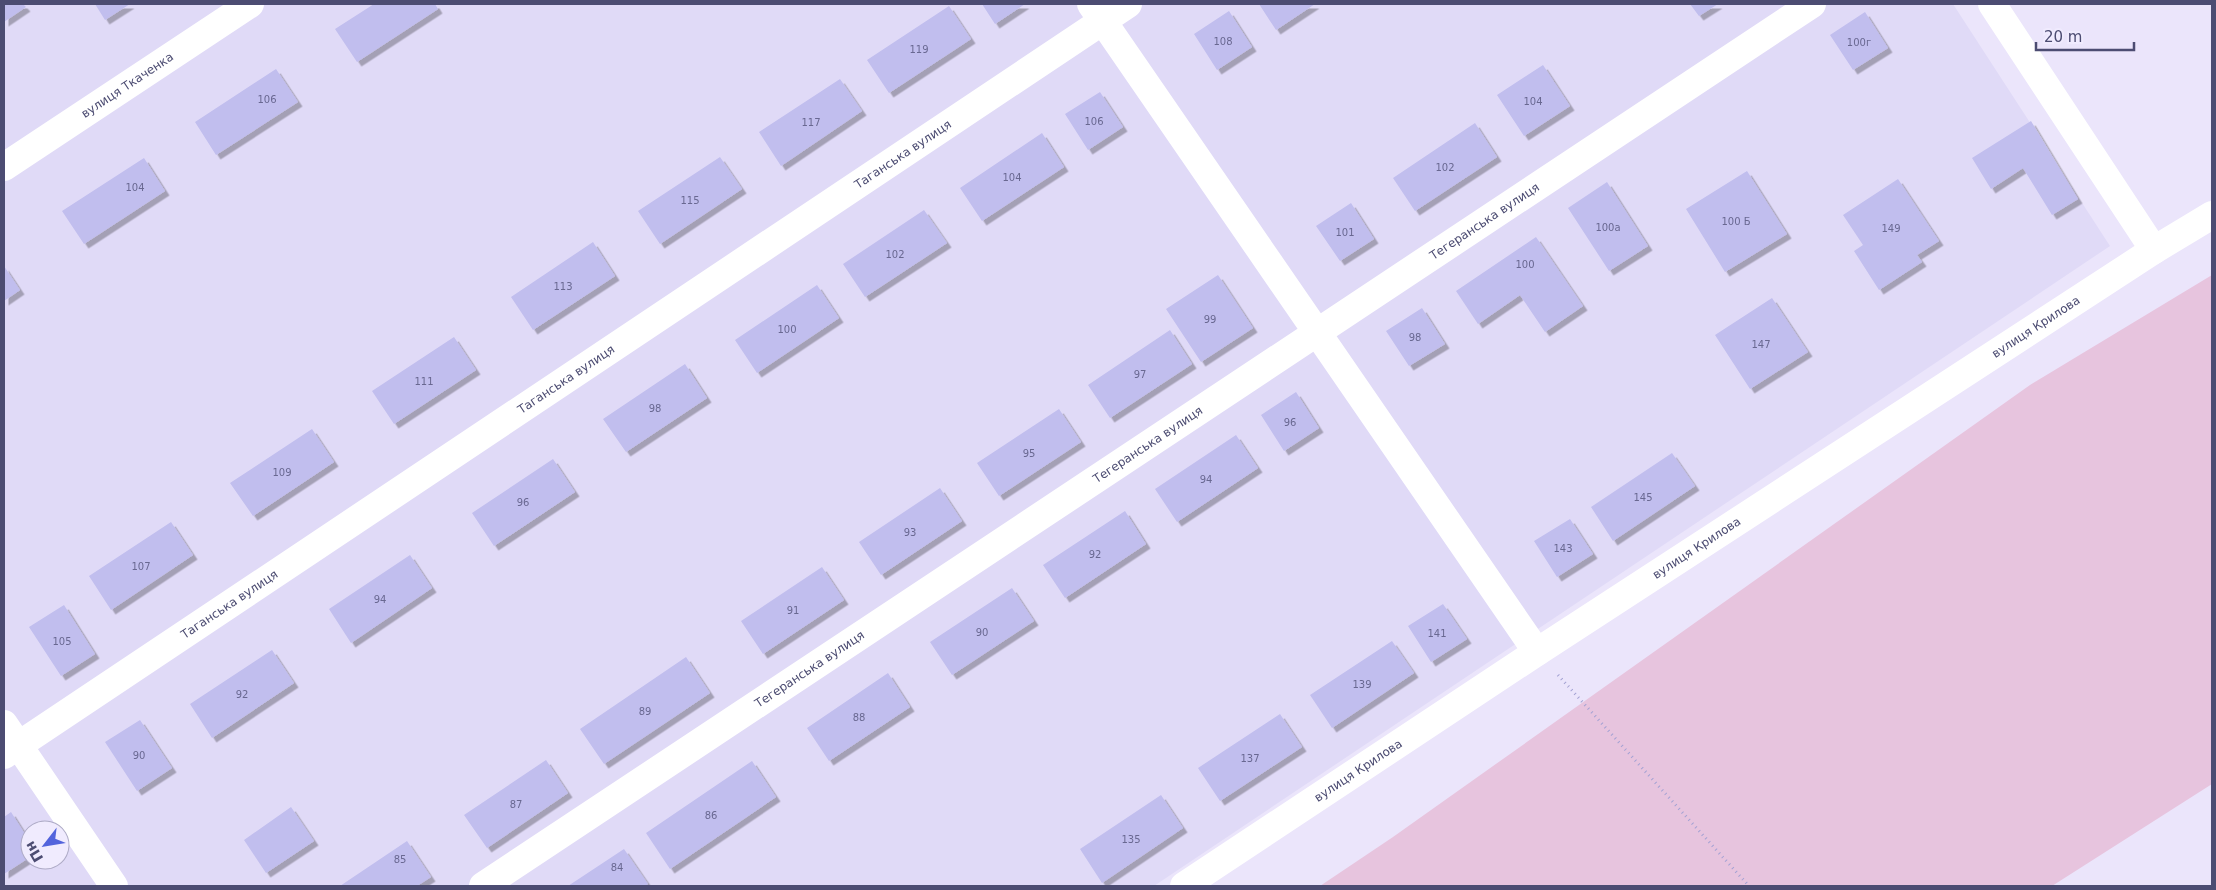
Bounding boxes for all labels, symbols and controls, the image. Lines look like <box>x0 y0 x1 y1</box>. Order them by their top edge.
scale bar <box>2036 20 2134 52</box>
text: 20 m <box>2044 28 2082 46</box>
house number: 108 <box>1213 36 1233 47</box>
house number: 100г <box>1847 37 1871 48</box>
house number: 119 <box>909 44 929 55</box>
street label: вулиця Ткаченка <box>79 50 176 121</box>
house number: 106 <box>257 94 277 105</box>
house number: 104 <box>1523 96 1543 107</box>
house number: 106 <box>1084 116 1104 127</box>
house number: 117 <box>801 117 821 128</box>
street label: Таганська вулиця <box>851 117 954 192</box>
house number: 102 <box>1435 162 1455 173</box>
house number: 104 <box>1002 172 1022 183</box>
street label: Тегеранська вулиця <box>1426 180 1542 263</box>
house number: 104 <box>125 182 145 193</box>
house number: 115 <box>680 195 700 206</box>
house number: 100 Б <box>1721 216 1751 227</box>
house number: 100а <box>1595 222 1621 233</box>
house number: 149 <box>1881 223 1901 234</box>
house number: 101 <box>1335 227 1355 238</box>
house number: 102 <box>885 249 905 260</box>
house number: 100 <box>1515 259 1535 270</box>
house number: 113 <box>553 281 573 292</box>
street label: вулиця Крилова <box>1989 293 2083 361</box>
house number: 99 <box>1204 314 1216 325</box>
house number: 100 <box>777 324 797 335</box>
house number: 98 <box>1409 332 1421 343</box>
house number: 147 <box>1751 339 1771 350</box>
street label: Таганська вулиця <box>514 342 617 417</box>
house number: 97 <box>1134 369 1146 380</box>
house number: 111 <box>414 376 434 387</box>
house number: 98 <box>649 403 661 414</box>
street label: Тегеранська вулиця <box>1090 403 1205 487</box>
house number: 96 <box>1284 417 1296 428</box>
house number: 95 <box>1023 448 1035 459</box>
house number: 109 <box>272 467 292 478</box>
house number: 94 <box>1200 474 1212 485</box>
house number: 145 <box>1633 492 1653 503</box>
house number: 96 <box>517 497 529 508</box>
street label: вулиця Крилова <box>1650 514 1743 582</box>
house number: 93 <box>904 527 916 538</box>
house number: 143 <box>1553 543 1573 554</box>
house number: 92 <box>1089 549 1101 560</box>
house number: 107 <box>131 561 151 572</box>
street label: Таганська вулиця <box>177 567 280 642</box>
house number: 94 <box>374 594 386 605</box>
house number: 91 <box>787 605 799 616</box>
house number: 90 <box>976 627 988 638</box>
street label: Тегеранська вулиця <box>751 628 867 711</box>
house number: 141 <box>1427 628 1447 639</box>
house number: 105 <box>52 636 72 647</box>
house number: 139 <box>1352 679 1372 690</box>
house number: 92 <box>236 689 248 700</box>
house number: 89 <box>639 706 651 717</box>
house number: 88 <box>853 712 865 723</box>
street label: вулиця Крилова <box>1312 736 1405 805</box>
house number: 90 <box>133 750 145 761</box>
house number: 137 <box>1240 753 1260 764</box>
house number: 87 <box>510 799 522 810</box>
house number: 86 <box>705 810 717 821</box>
north arrow <box>20 820 70 870</box>
house number: 135 <box>1121 834 1141 845</box>
text: Пн <box>21 838 46 865</box>
house number: 85 <box>394 854 406 865</box>
house number: 84 <box>611 862 623 873</box>

